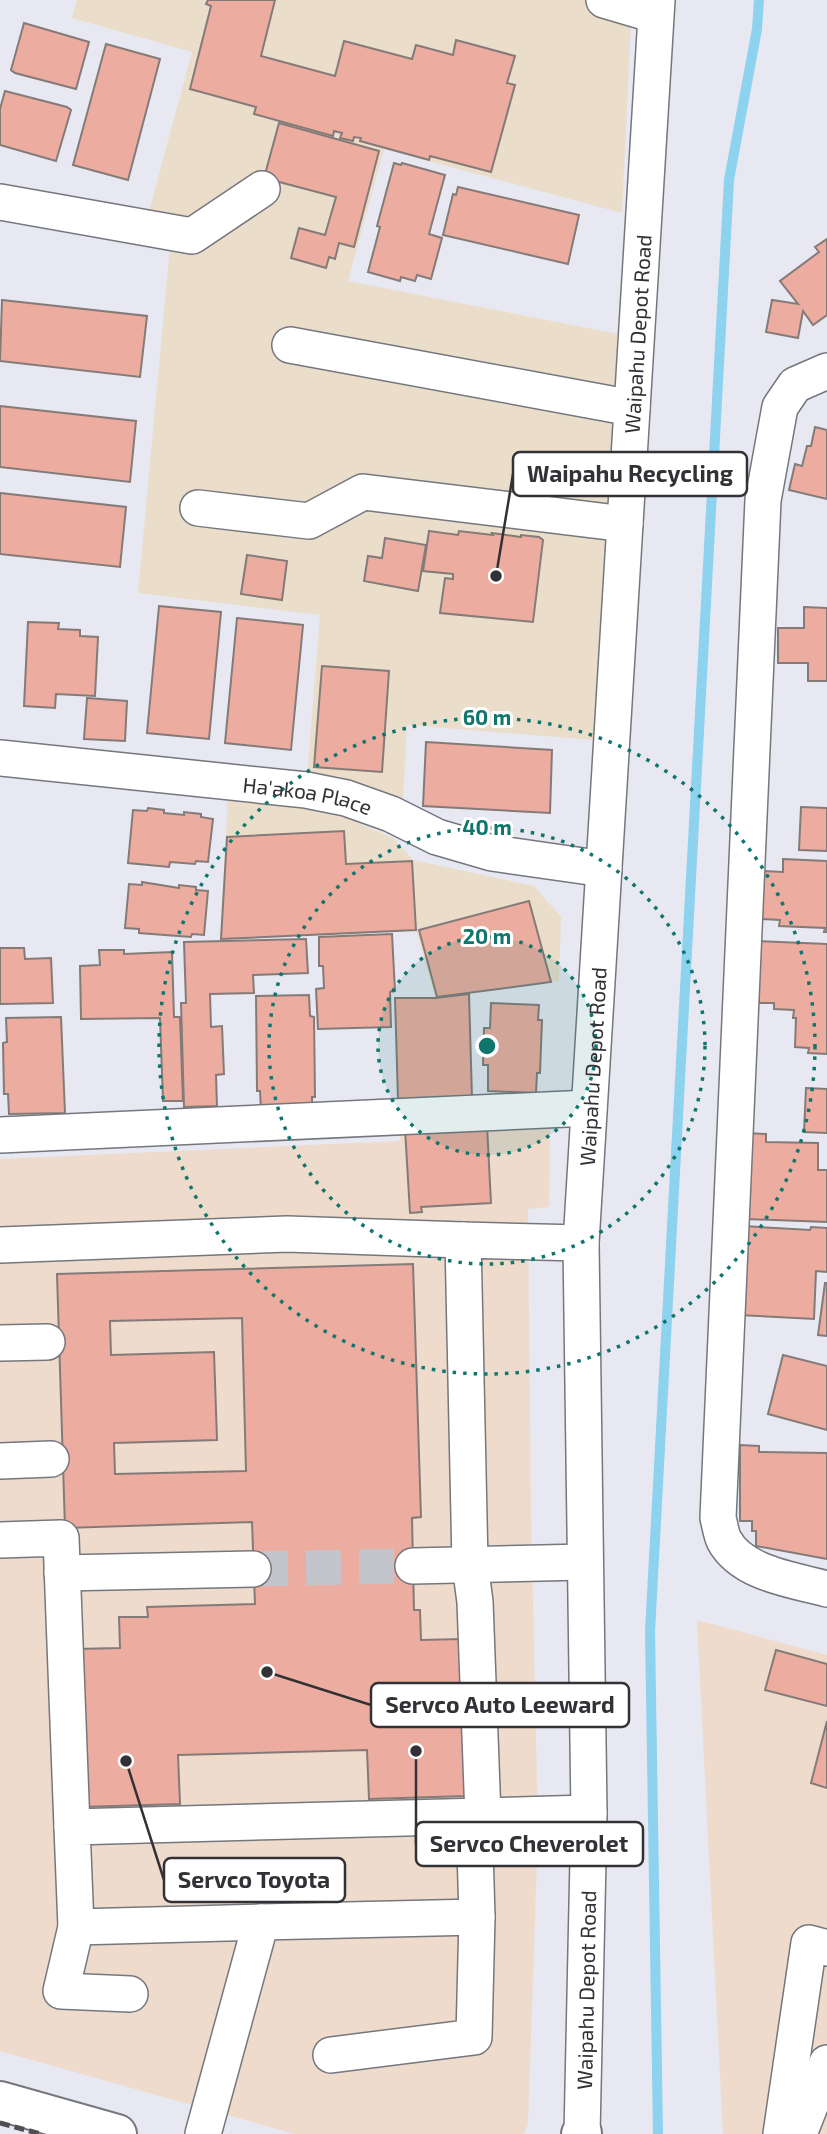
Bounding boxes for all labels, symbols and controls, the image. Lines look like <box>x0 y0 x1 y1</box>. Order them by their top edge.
street label: Waipahu Depot Road <box>618 234 655 434</box>
callout: Waipahu Recycling <box>513 452 747 496</box>
text: Waipahu Recycling <box>527 459 734 487</box>
text: 60 m <box>463 704 511 729</box>
street label: Ha'akoa Place <box>242 771 376 819</box>
text: 40 m <box>462 814 512 839</box>
text: 20 m <box>463 923 511 948</box>
street label: Waipahu Depot Road <box>573 966 610 1167</box>
centre of rings <box>475 1034 499 1058</box>
callout: Servco Auto Leeward <box>371 1683 629 1727</box>
text: Servco Auto Leeward <box>385 1690 615 1718</box>
callout: Servco Cheverolet <box>416 1822 643 1866</box>
text: Servco Cheverolet <box>430 1829 628 1857</box>
callout: Servco Toyota <box>164 1858 345 1902</box>
text: Servco Toyota <box>178 1865 330 1893</box>
street label: Waipahu Depot Road <box>570 1890 600 2090</box>

